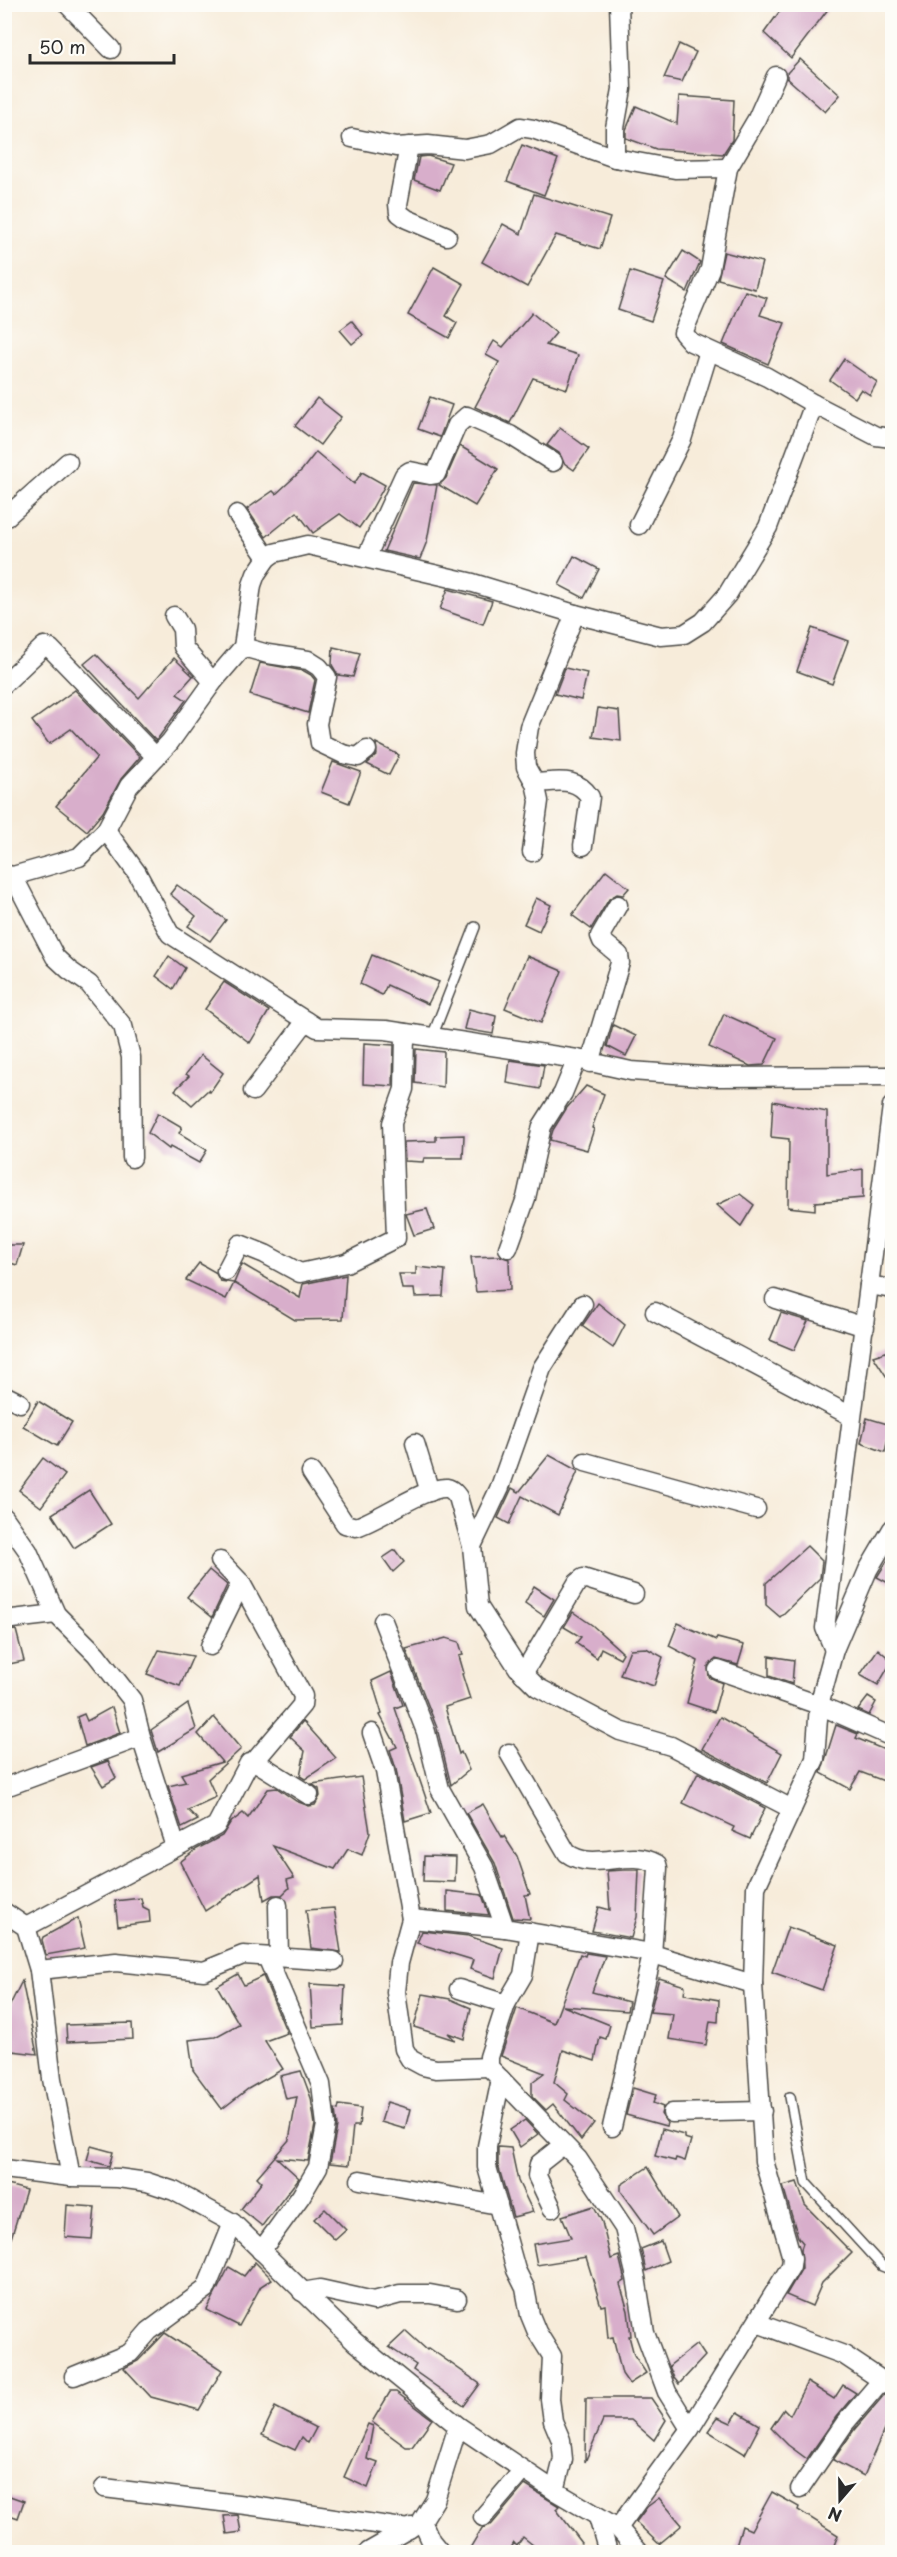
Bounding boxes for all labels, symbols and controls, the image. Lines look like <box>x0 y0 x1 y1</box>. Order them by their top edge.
scale bar <box>30 27 174 65</box>
text: 50 m <box>39 33 86 60</box>
north arrow <box>810 2470 870 2530</box>
text: N <box>824 2502 845 2528</box>

